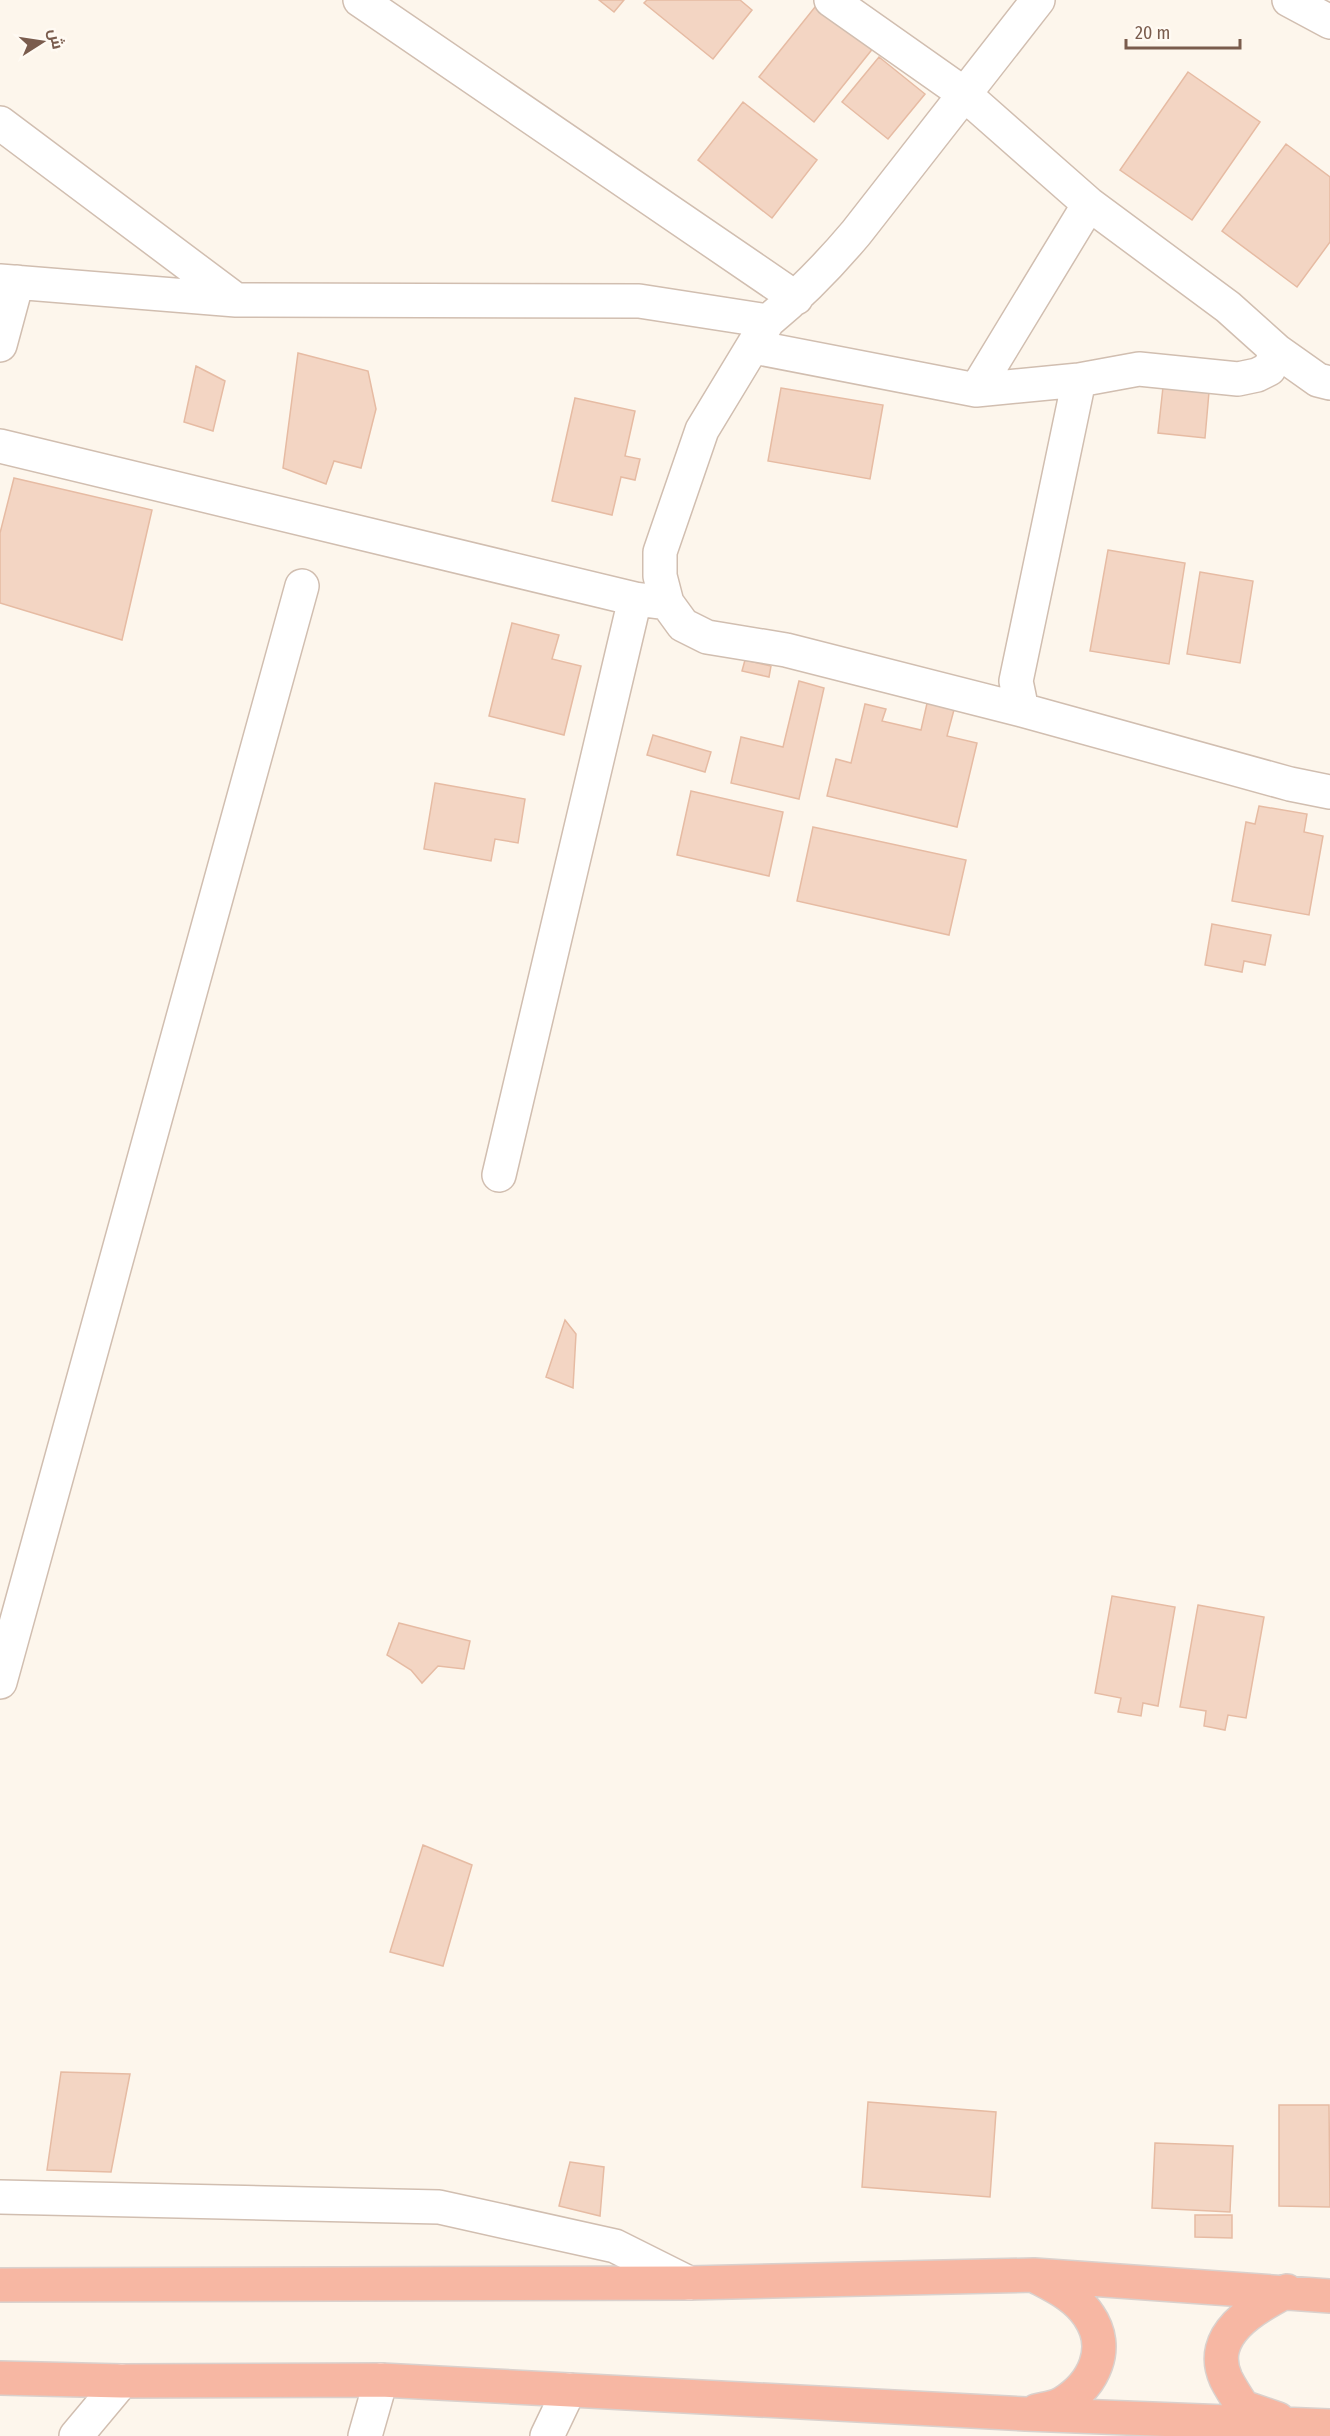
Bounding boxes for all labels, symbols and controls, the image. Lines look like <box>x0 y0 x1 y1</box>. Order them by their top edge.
north arrow <box>12 12 72 72</box>
scale bar <box>1126 12 1240 50</box>
text: 20 m <box>1135 22 1170 44</box>
text: ش <box>45 27 68 51</box>

